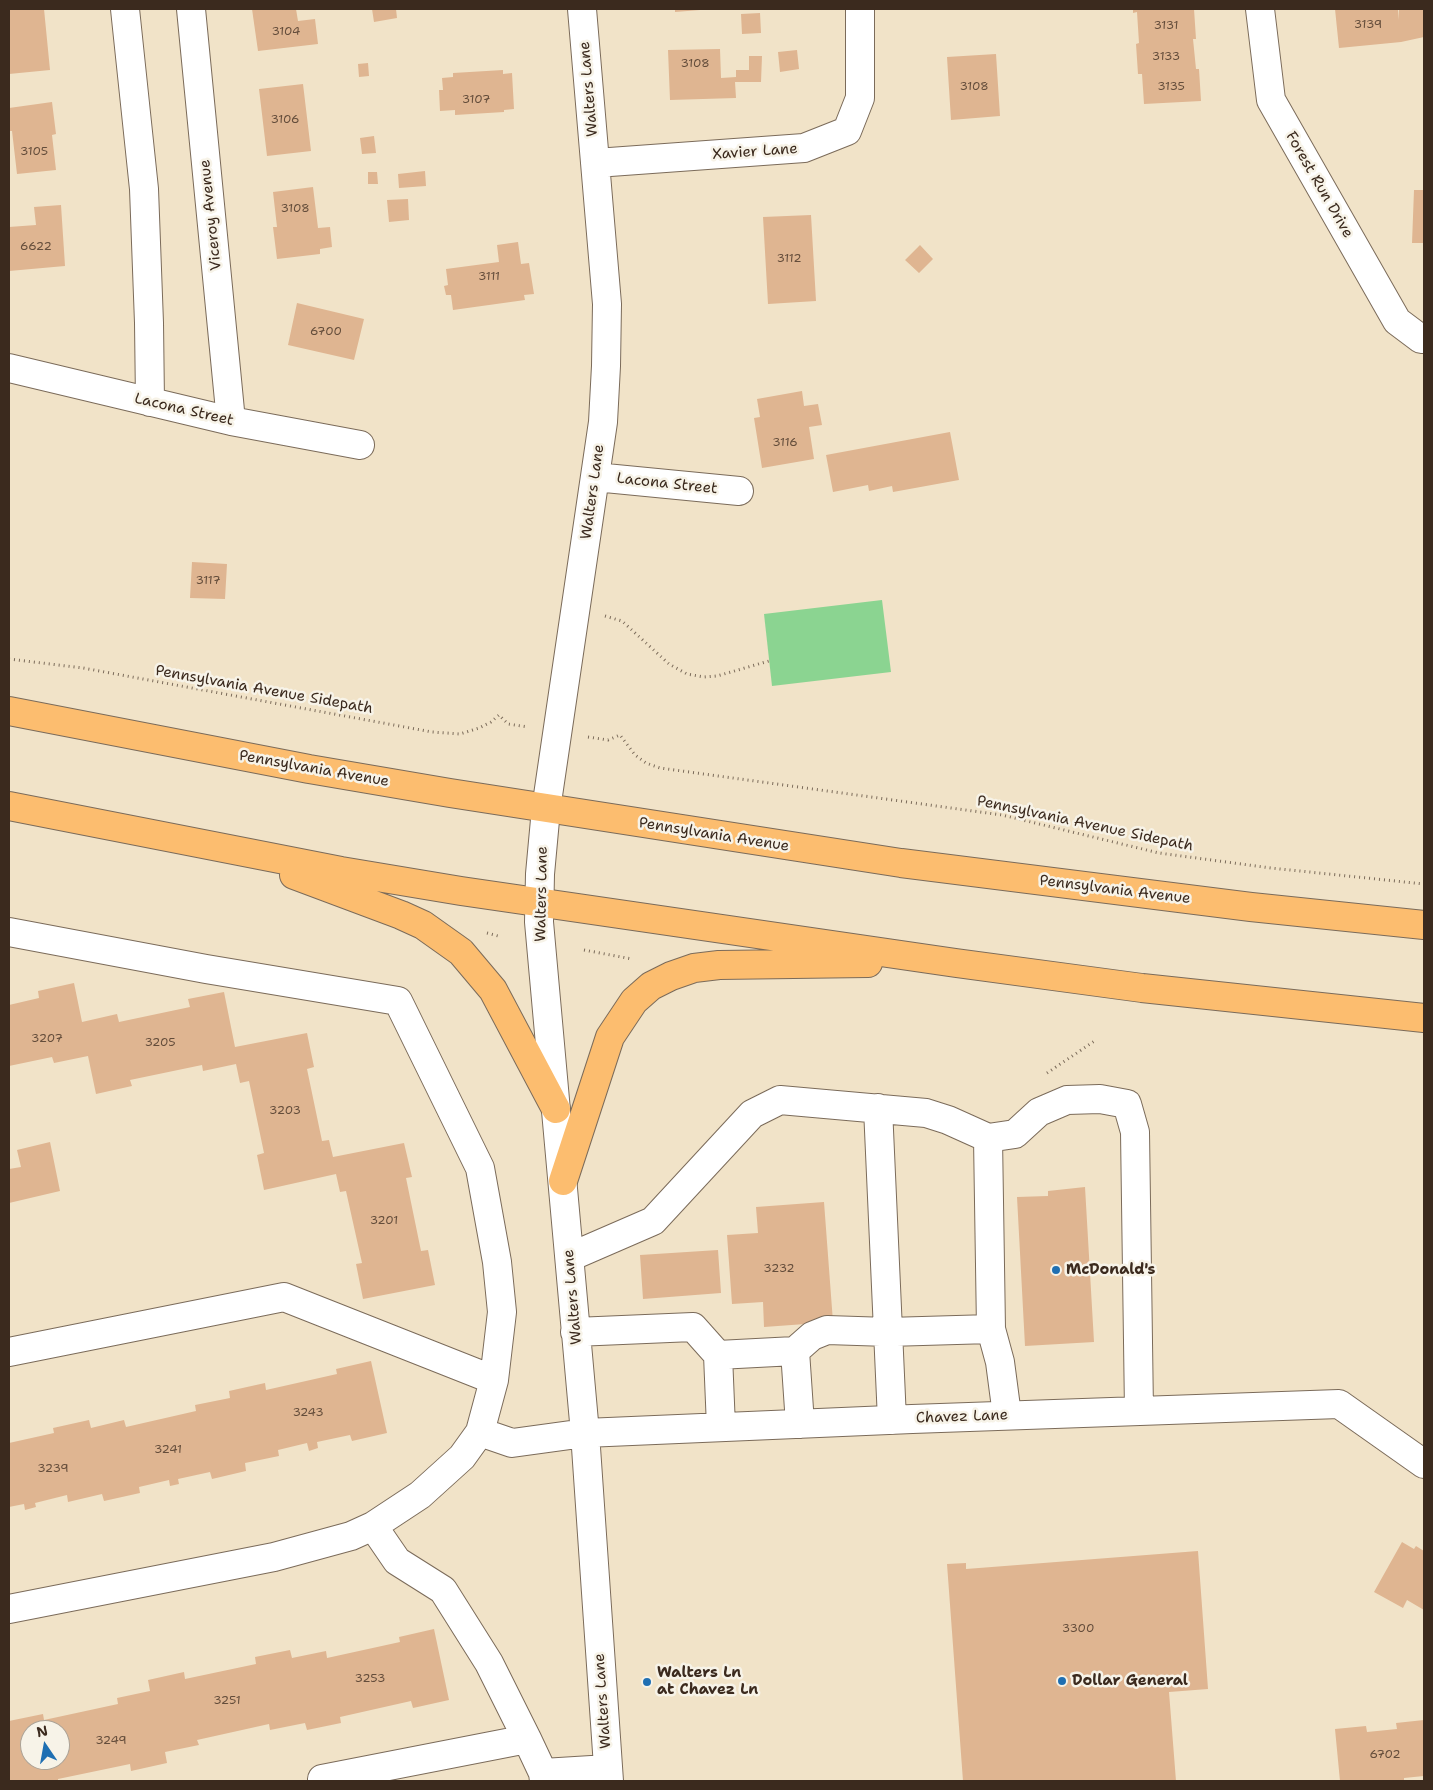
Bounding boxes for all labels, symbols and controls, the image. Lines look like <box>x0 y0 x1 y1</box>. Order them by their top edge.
house number: 3139 <box>1354 18 1382 32</box>
house number: 3131 <box>1154 19 1178 33</box>
house number: 3104 <box>272 25 300 39</box>
street label: Walters Lane <box>576 41 602 137</box>
house number: 3133 <box>1152 50 1180 64</box>
house number: 3108 <box>680 57 710 71</box>
house number: 3108 <box>959 80 989 94</box>
house number: 3135 <box>1157 80 1185 94</box>
house number: 3107 <box>462 93 490 107</box>
house number: 3106 <box>270 113 300 127</box>
street label: Forest Run Drive <box>1281 129 1357 241</box>
street label: Xavier Lane <box>712 140 798 164</box>
house number: 3105 <box>20 145 48 159</box>
street label: Viceroy Avenue <box>196 159 226 271</box>
house number: 3108 <box>280 202 310 216</box>
house number: 6622 <box>20 240 52 254</box>
house number: 3112 <box>776 252 802 266</box>
house number: 3111 <box>478 270 500 284</box>
house number: 6700 <box>310 325 342 339</box>
street label: Lacona Street <box>133 390 235 430</box>
house number: 3116 <box>772 436 798 450</box>
street label: Walters Lane <box>577 443 609 541</box>
street label: Lacona Street <box>616 470 718 498</box>
house number: 3117 <box>195 574 221 588</box>
street label: Pennsylvania Avenue Sidepath <box>154 662 374 718</box>
street label: Pennsylvania Avenue <box>238 747 390 791</box>
street label: Pennsylvania Avenue Sidepath <box>975 792 1195 856</box>
street label: Pennsylvania Avenue <box>637 814 791 856</box>
street label: Walters Lane <box>532 846 552 942</box>
street label: Pennsylvania Avenue <box>1038 872 1192 908</box>
house number: 3207 <box>31 1032 63 1046</box>
house number: 3205 <box>144 1036 176 1050</box>
house number: 3203 <box>269 1104 301 1118</box>
house number: 3201 <box>370 1214 398 1228</box>
street label: Walters Lane <box>560 1249 586 1345</box>
place label: McDonald's <box>1066 1261 1156 1279</box>
house number: 3232 <box>763 1262 795 1276</box>
marker: McDonald's <box>1050 1264 1062 1276</box>
house number: 3243 <box>292 1406 324 1420</box>
street label: Chavez Lane <box>916 1406 1008 1428</box>
house number: 3241 <box>154 1443 182 1457</box>
house number: 3239 <box>37 1462 69 1476</box>
house number: 3300 <box>1062 1622 1094 1636</box>
street label: Walters Lane <box>591 1653 615 1749</box>
place label: Walters Ln at Chavez Ln <box>657 1664 758 1699</box>
house number: 3253 <box>355 1672 385 1686</box>
place label: Dollar General <box>1072 1672 1188 1690</box>
marker: Dollar General <box>1056 1675 1068 1687</box>
marker: Walters Ln at Chavez Ln <box>641 1676 653 1688</box>
house number: 3251 <box>213 1694 241 1708</box>
north arrow <box>20 1720 70 1770</box>
text: N <box>35 1721 49 1741</box>
house number: 3249 <box>95 1734 127 1748</box>
house number: 6702 <box>1369 1748 1401 1762</box>

